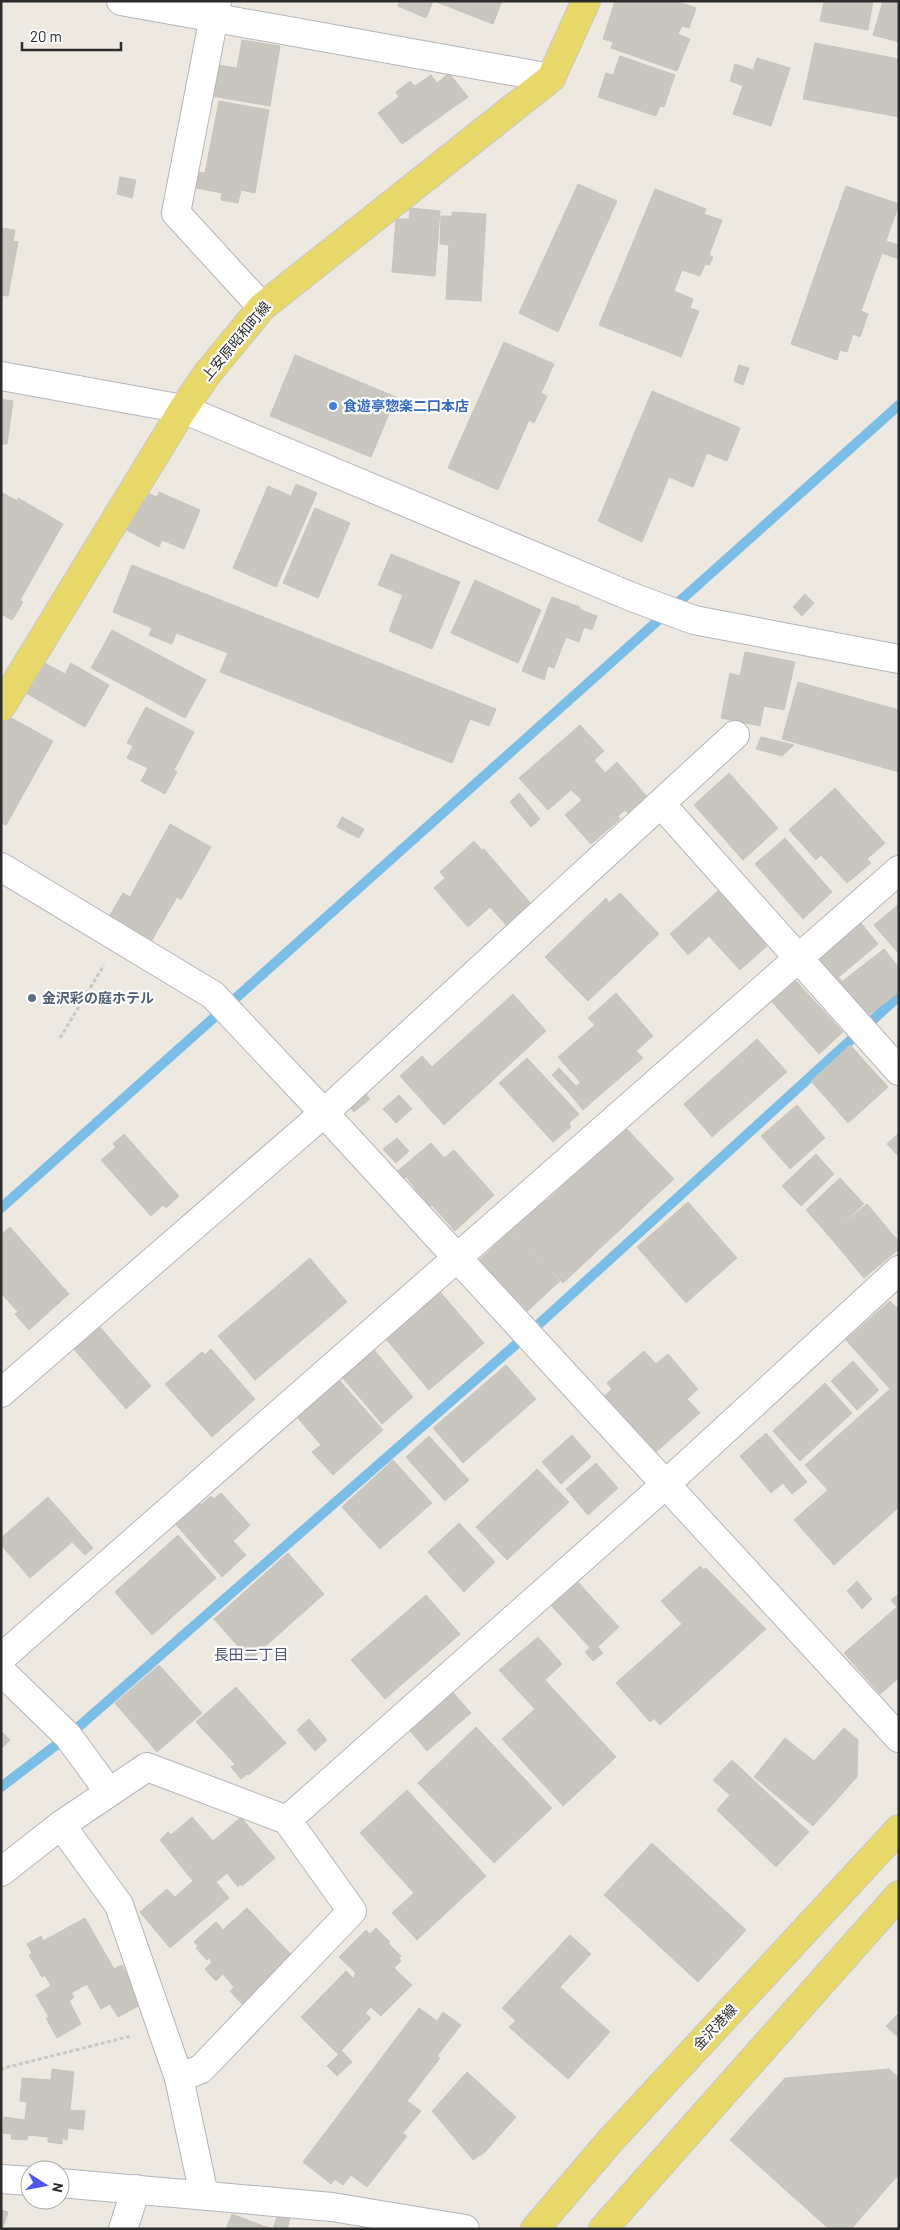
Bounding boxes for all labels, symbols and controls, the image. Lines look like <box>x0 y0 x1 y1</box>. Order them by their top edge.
scale bar <box>22 20 121 52</box>
text: 20 m <box>30 27 62 45</box>
street label: 上安原昭和町線 <box>198 298 274 384</box>
place label: 食遊亭惣楽二口本店 <box>343 397 469 414</box>
marker: 食遊亭惣楽二口本店 <box>327 400 339 412</box>
place label: 金沢彩の庭ホテル <box>42 989 154 1006</box>
marker: 金沢彩の庭ホテル <box>26 992 38 1004</box>
district label: 長田二丁目 <box>213 1645 289 1663</box>
street label: 金沢港線 <box>689 2000 740 2053</box>
north arrow <box>20 2160 70 2210</box>
text: N <box>49 2181 67 2194</box>

